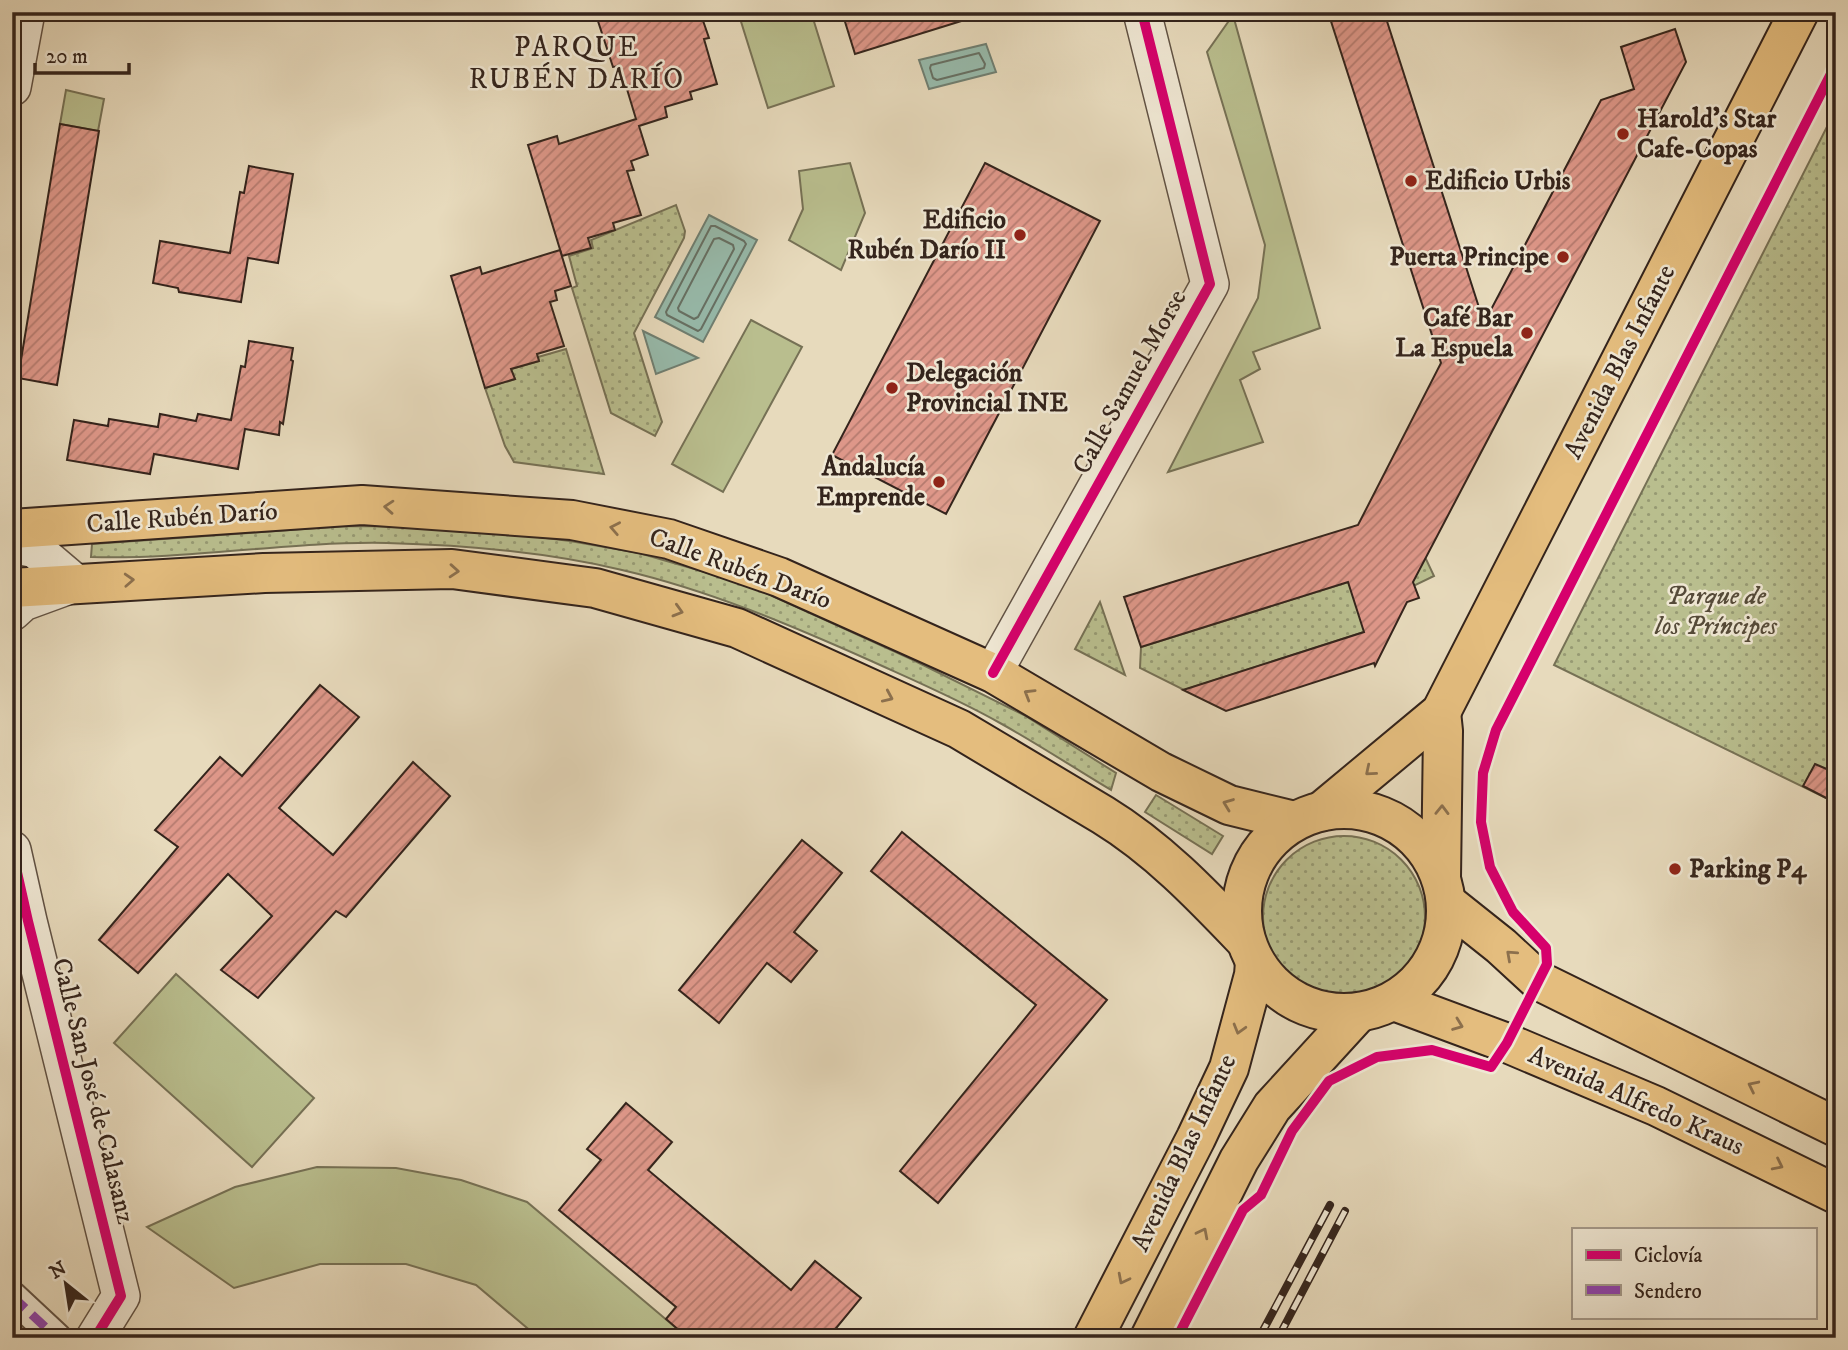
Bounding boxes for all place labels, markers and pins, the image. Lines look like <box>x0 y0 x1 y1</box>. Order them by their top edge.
place label: Harold's Star Cafe-Copas <box>1637 103 1776 166</box>
marker: Harold's Star Cafe-Copas <box>1615 126 1631 142</box>
place label: Edificio Urbis <box>1425 165 1571 198</box>
marker: Edificio Urbis <box>1403 173 1419 189</box>
place label: Edificio Rubén Darío II <box>848 204 1006 267</box>
marker: Edificio Rubén Darío II <box>1012 227 1028 243</box>
place label: Puerta Principe <box>1389 241 1549 274</box>
marker: Puerta Principe <box>1555 249 1571 265</box>
place label: Café Bar La Espuela <box>1395 302 1514 365</box>
marker: Café Bar La Espuela <box>1519 325 1535 341</box>
place label: Delegación Provincial INE <box>906 357 1068 420</box>
marker: Delegación Provincial INE <box>884 380 900 396</box>
place label: Andalucía Emprende <box>816 451 926 514</box>
marker: Andalucía Emprende <box>931 474 947 490</box>
place label: Parking P4 <box>1689 853 1807 886</box>
marker: Parking P4 <box>1667 861 1683 877</box>

